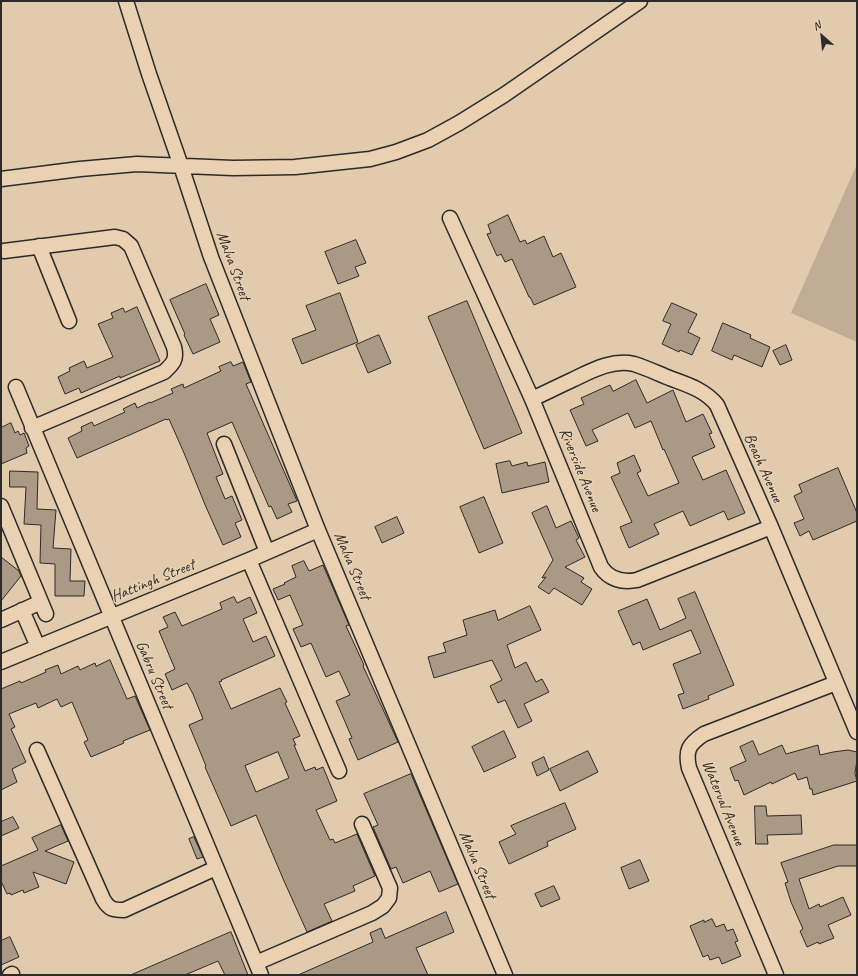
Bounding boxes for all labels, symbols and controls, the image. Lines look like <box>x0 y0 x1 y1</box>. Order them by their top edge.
north arrow <box>802 16 842 56</box>
text: N <box>810 18 823 33</box>
street label: Malva Street <box>212 229 254 303</box>
street label: Riverside Avenue <box>555 425 605 515</box>
street label: Beach Avenue <box>739 431 787 505</box>
street label: Malva Street <box>329 529 375 603</box>
street label: Hattingh Street <box>108 556 198 606</box>
street label: Gabru Street <box>131 638 177 712</box>
street label: Waterval Avenue <box>697 758 749 848</box>
street label: Malva Street <box>454 828 500 902</box>

